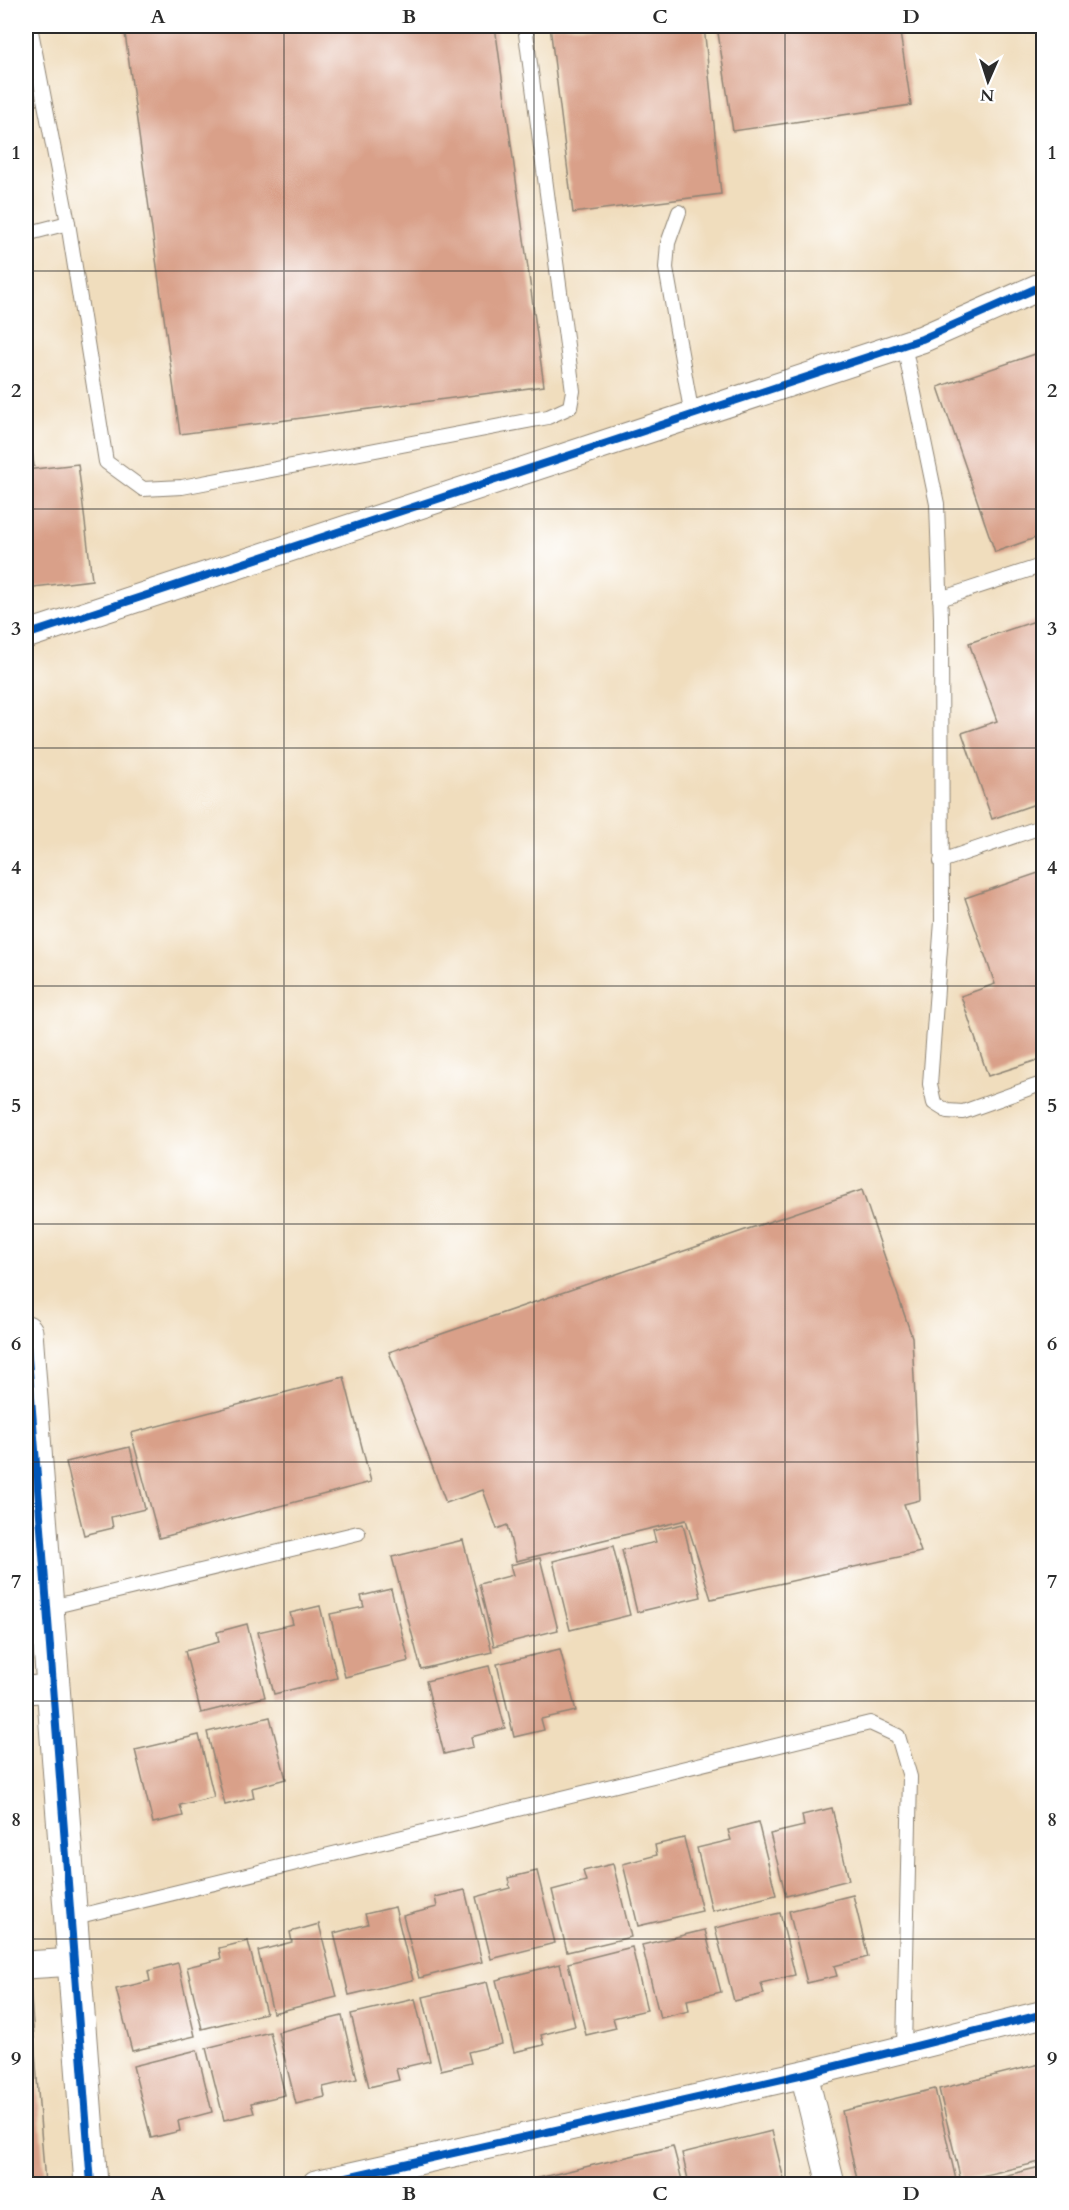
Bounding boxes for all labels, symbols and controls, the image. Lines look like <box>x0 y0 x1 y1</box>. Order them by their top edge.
text: A <box>150 3 166 30</box>
text: B <box>402 3 416 30</box>
text: C <box>652 3 668 30</box>
text: D <box>902 3 920 30</box>
north arrow <box>958 51 1018 111</box>
text: N <box>980 84 995 106</box>
text: 1 <box>11 139 21 166</box>
text: 1 <box>1047 139 1057 166</box>
text: 2 <box>11 377 21 404</box>
text: 2 <box>1047 377 1057 404</box>
text: 3 <box>11 615 21 642</box>
text: 3 <box>1047 615 1057 642</box>
text: 4 <box>11 854 21 881</box>
text: 4 <box>1047 854 1057 881</box>
text: 5 <box>11 1092 21 1119</box>
text: 5 <box>1047 1092 1057 1119</box>
text: 6 <box>11 1330 21 1357</box>
text: 6 <box>1047 1330 1057 1357</box>
text: 7 <box>11 1568 21 1595</box>
text: 7 <box>1047 1568 1057 1595</box>
text: 8 <box>11 1806 21 1833</box>
text: 8 <box>1047 1806 1057 1833</box>
text: 9 <box>11 2045 21 2072</box>
text: 9 <box>1047 2045 1057 2072</box>
text: A <box>150 2180 166 2207</box>
text: B <box>402 2180 416 2207</box>
text: C <box>652 2180 668 2207</box>
text: D <box>902 2180 920 2207</box>

